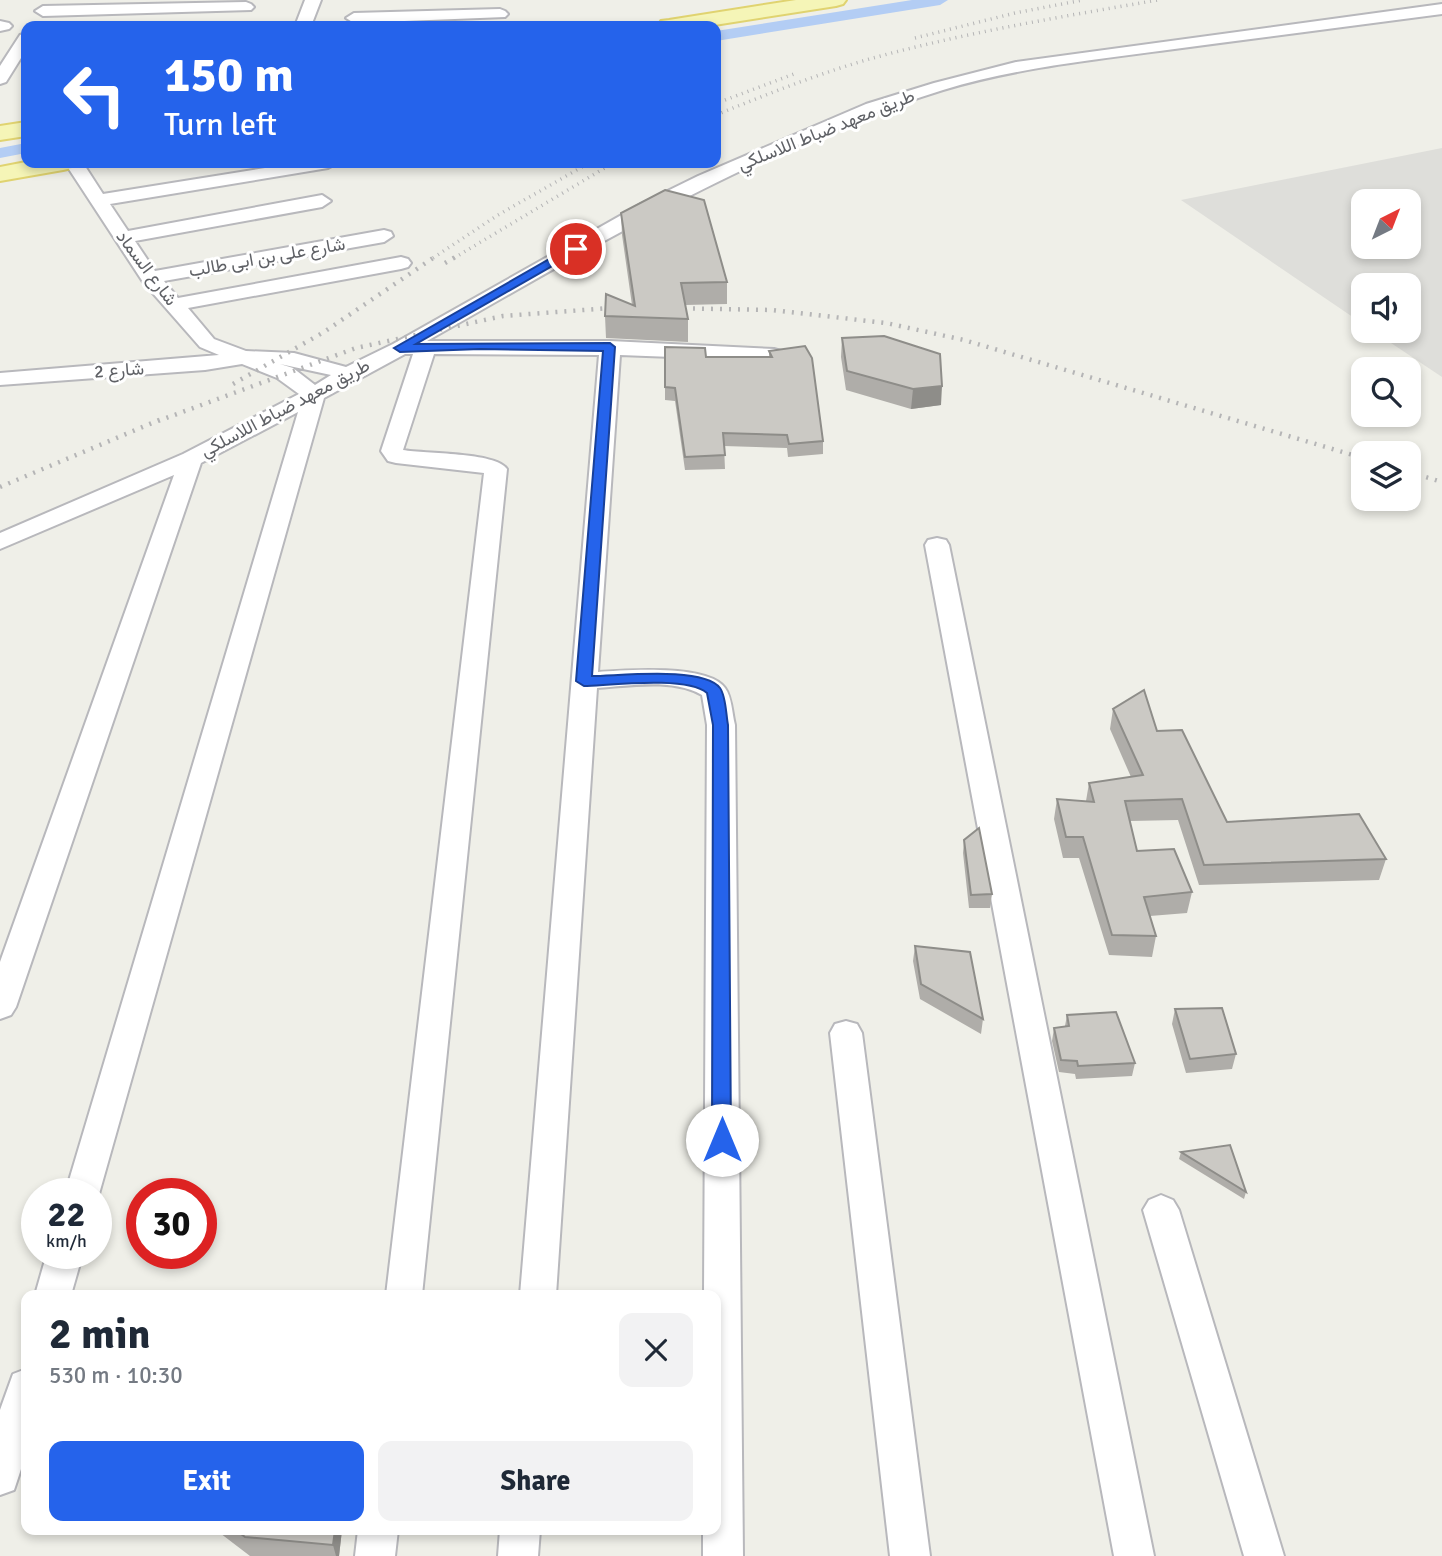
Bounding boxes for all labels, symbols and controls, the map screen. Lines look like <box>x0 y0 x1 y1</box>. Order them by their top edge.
text: 150 m <box>164 45 294 105</box>
icon: left <box>49 49 140 140</box>
street label: طريق معهد ضباط اللاسلكي <box>734 84 919 179</box>
text: Turn left <box>164 105 277 144</box>
north arrow <box>1351 189 1421 259</box>
map controls <box>1351 189 1421 511</box>
pin <box>546 219 606 279</box>
street label: شارع السماد <box>111 226 182 311</box>
icon: arrive <box>557 230 595 268</box>
street label: شارع على بن ابى طالب <box>187 232 347 283</box>
button: sound <box>1351 273 1421 343</box>
street label: طريق معهد ضباط اللاسلكي <box>196 354 375 466</box>
street label: شارع 2 <box>93 357 145 384</box>
button: search <box>1351 357 1421 427</box>
button: layers <box>1351 441 1421 511</box>
position arrow <box>685 1103 759 1177</box>
speed limit sign: 30 <box>126 1178 217 1269</box>
text: 22 <box>48 1193 85 1236</box>
text: km/h <box>46 1230 87 1252</box>
text: 2 min <box>49 1309 150 1360</box>
button: close <box>619 1313 693 1387</box>
text: 530 m · 10:30 <box>49 1361 183 1390</box>
button: Exit <box>49 1441 364 1521</box>
button: Share <box>378 1441 693 1521</box>

